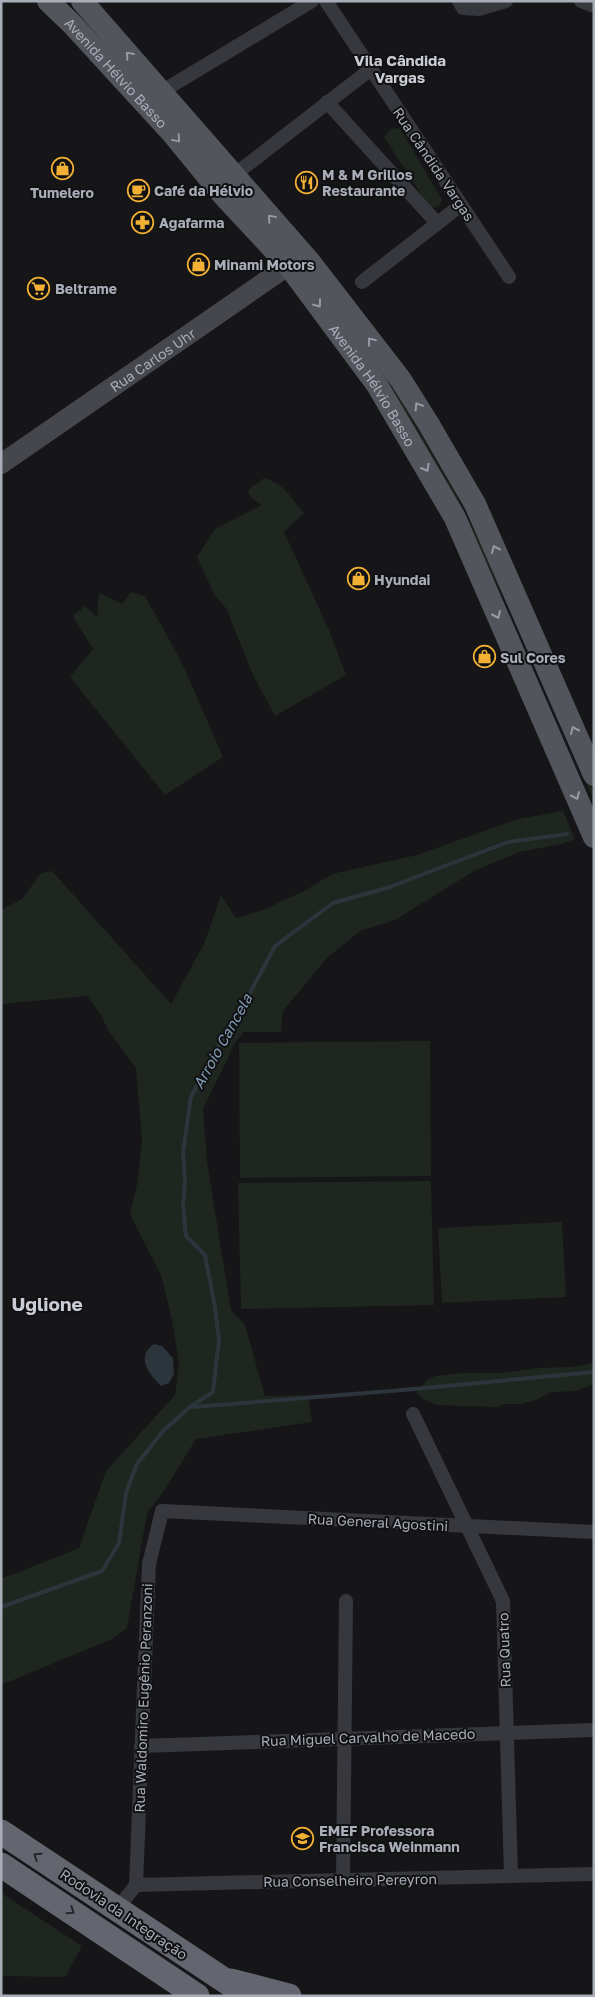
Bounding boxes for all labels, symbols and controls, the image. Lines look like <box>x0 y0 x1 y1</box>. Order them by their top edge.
street label: Avenida Hélvio Basso <box>62 14 171 131</box>
district label: Vila Cândida Vargas <box>354 51 446 86</box>
one-way arrow <box>126 52 135 61</box>
street label: Rua Cândida Vargas <box>390 104 478 224</box>
one-way arrow <box>171 133 180 142</box>
shop icon: Tumelero <box>50 157 74 181</box>
place label: M & M Grillos Restaurante <box>322 166 413 199</box>
restaurant icon: M & M Grillos Restaurante <box>294 170 318 194</box>
cafe icon: Café da Hélvio <box>126 178 150 202</box>
place label: Café da Hélvio <box>154 182 253 199</box>
place label: Tumelero <box>30 184 94 201</box>
pharmacy icon: Agafarma <box>131 210 155 234</box>
place label: Agafarma <box>159 214 224 231</box>
one-way arrow <box>268 214 277 223</box>
shop icon: Minami Motors <box>186 252 210 276</box>
place label: Minami Motors <box>214 256 315 273</box>
supermarket icon: Beltrame <box>27 276 51 300</box>
place label: Beltrame <box>55 280 117 297</box>
one-way arrow <box>312 298 320 307</box>
street label: Avenida Hélvio Basso <box>326 320 419 449</box>
street label: Rua Carlos Uhr <box>106 324 199 395</box>
one-way arrow <box>368 337 377 347</box>
one-way arrow <box>414 403 424 412</box>
one-way arrow <box>420 463 430 472</box>
one-way arrow <box>490 545 501 554</box>
shop icon: Hyundai <box>346 567 370 591</box>
place label: Hyundai <box>374 571 431 588</box>
one-way arrow <box>490 610 501 619</box>
shop icon: Sul Cores <box>472 645 496 669</box>
place label: Sul Cores <box>500 649 566 666</box>
one-way arrow <box>570 726 581 735</box>
one-way arrow <box>569 791 580 800</box>
water label: Arroio Cancela <box>189 990 256 1091</box>
district label: Uglione <box>11 1292 83 1315</box>
street label: Rua General Agostini <box>307 1510 449 1534</box>
street label: Rua Waldomiro Eugênio Peranzoni <box>131 1583 155 1813</box>
street label: Rua Quatro <box>494 1612 514 1688</box>
street label: Rua Miguel Carvalho de Macedo <box>260 1725 476 1749</box>
place label: EMEF Professora Francisca Weinmann <box>319 1822 460 1855</box>
school or university icon: EMEF Professora Francisca Weinmann <box>291 1826 315 1850</box>
one-way arrow <box>34 1853 43 1862</box>
street label: Rodovia da Integração <box>57 1865 191 1963</box>
street label: Rua Conselheiro Pereyron <box>263 1870 437 1890</box>
one-way arrow <box>66 1905 75 1915</box>

